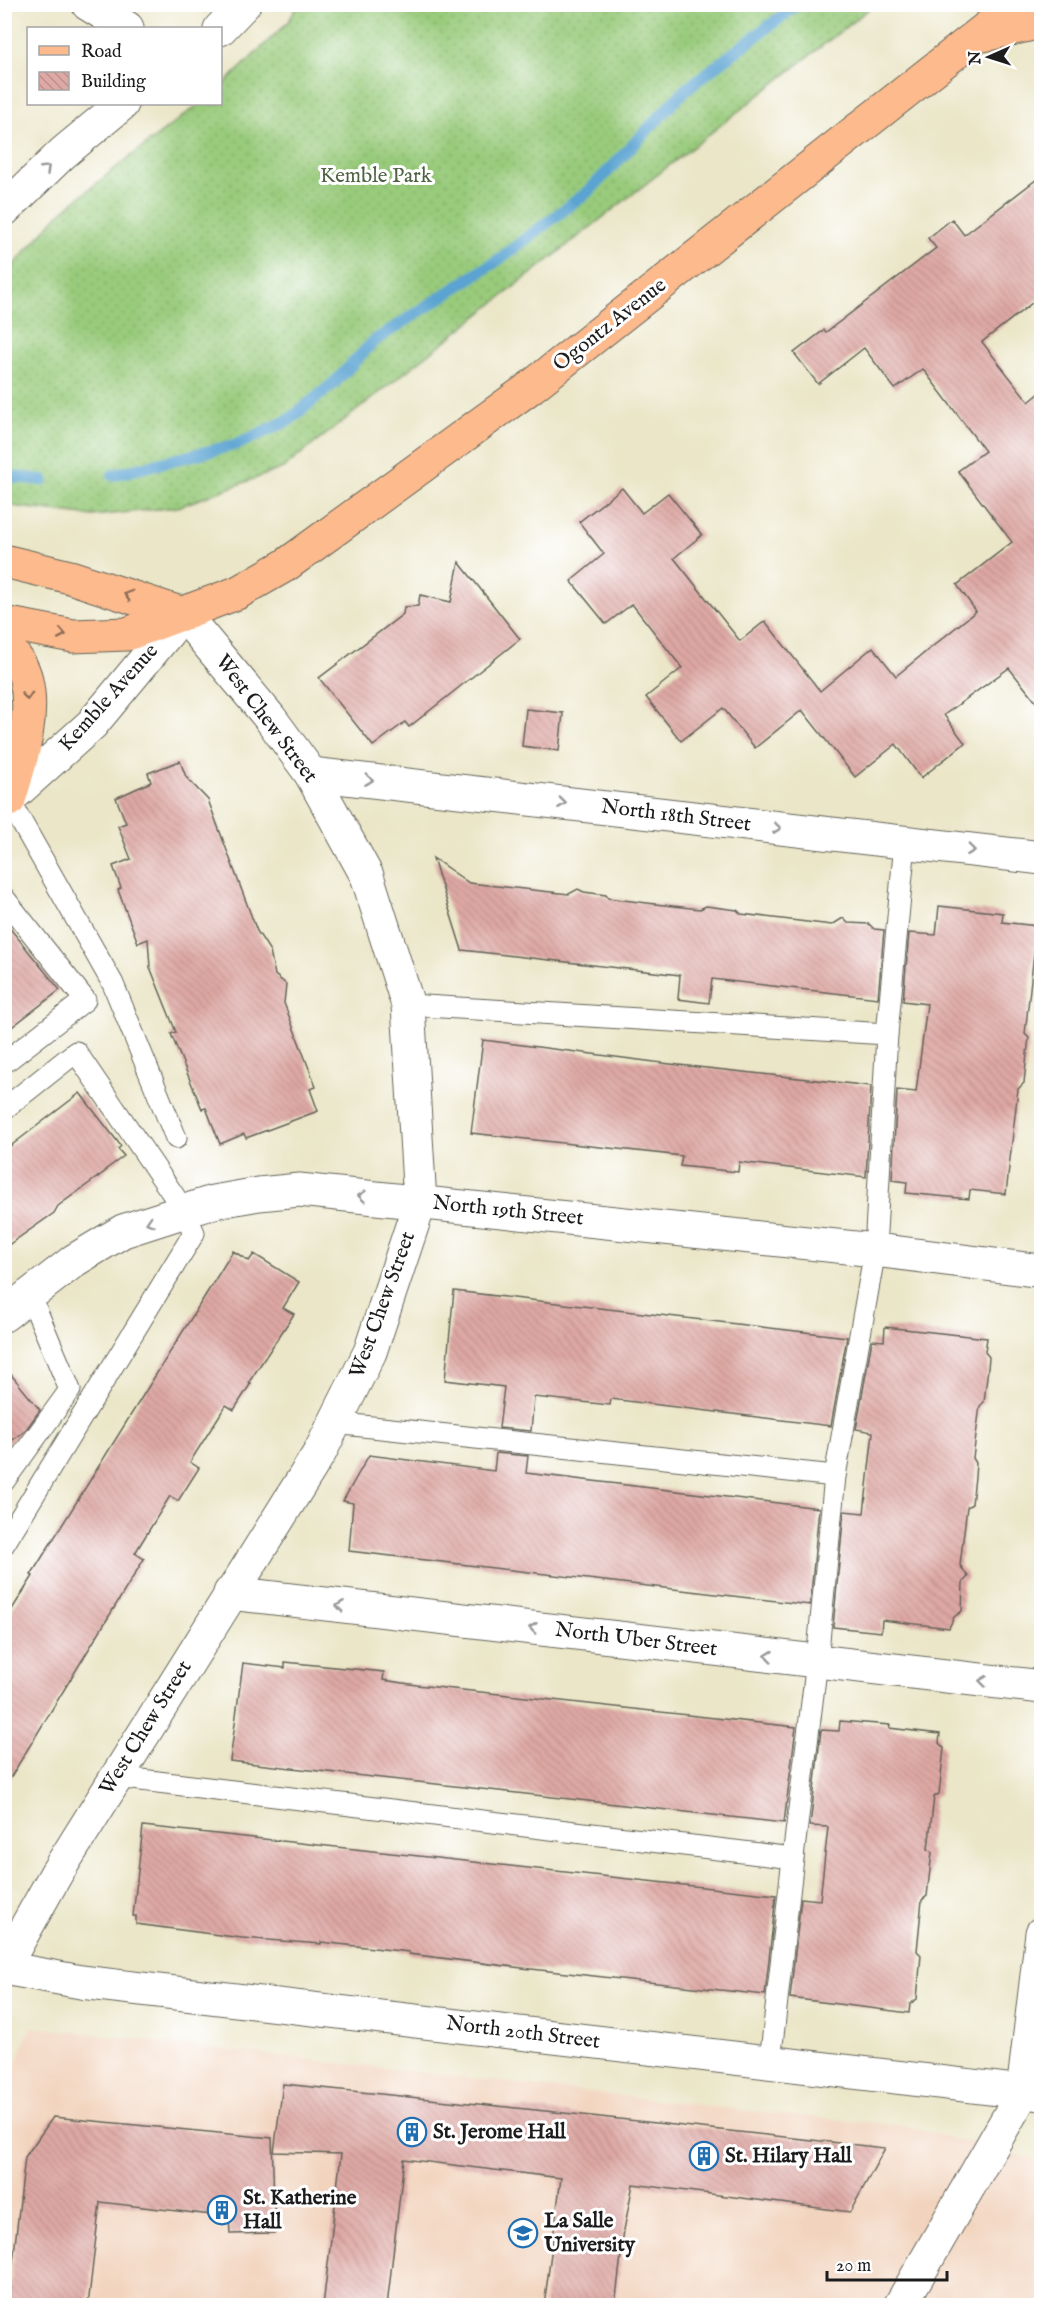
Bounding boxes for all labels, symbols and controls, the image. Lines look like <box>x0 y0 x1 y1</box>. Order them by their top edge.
legend <box>27 27 222 105</box>
north arrow <box>959 27 1019 87</box>
text: Road <box>81 41 122 64</box>
text: N <box>966 50 986 66</box>
text: Building <box>81 71 146 94</box>
park label: Kemble Park <box>320 163 433 190</box>
one-way arrow <box>40 165 50 176</box>
street label: Ogontz Avenue <box>548 272 672 378</box>
one-way arrow <box>123 590 134 603</box>
one-way arrow <box>57 627 67 640</box>
street label: Kemble Avenue <box>53 638 165 758</box>
street label: West Chew Street <box>209 649 323 789</box>
one-way arrow <box>21 692 34 701</box>
one-way arrow <box>364 774 373 786</box>
street label: North 18th Street <box>600 793 752 839</box>
one-way arrow <box>558 796 567 809</box>
one-way arrow <box>772 821 782 834</box>
one-way arrow <box>966 843 975 856</box>
one-way arrow <box>357 1190 366 1203</box>
street label: North 19th Street <box>431 1190 585 1232</box>
one-way arrow <box>145 1215 156 1228</box>
street label: West Chew Street <box>344 1228 422 1382</box>
one-way arrow <box>335 1600 344 1613</box>
street label: North Uber Street <box>553 1617 719 1663</box>
one-way arrow <box>529 1623 538 1635</box>
one-way arrow <box>764 1650 773 1663</box>
street label: West Chew Street <box>94 1656 198 1800</box>
one-way arrow <box>979 1675 988 1687</box>
street label: North 20th Street <box>445 2010 601 2056</box>
building icon: St. Jerome Hall <box>396 2116 428 2148</box>
place label: St. Jerome Hall <box>433 2119 567 2146</box>
building icon: St. Hilary Hall <box>688 2140 720 2172</box>
place label: St. Hilary Hall <box>725 2143 853 2170</box>
place label: St. Katherine Hall <box>243 2185 357 2236</box>
building icon: St. Katherine Hall <box>206 2194 238 2226</box>
place label: La Salle University <box>543 2208 636 2259</box>
school or university icon: La Salle University <box>507 2217 539 2249</box>
scale bar <box>827 2244 947 2282</box>
text: 20 m <box>836 2255 871 2278</box>

